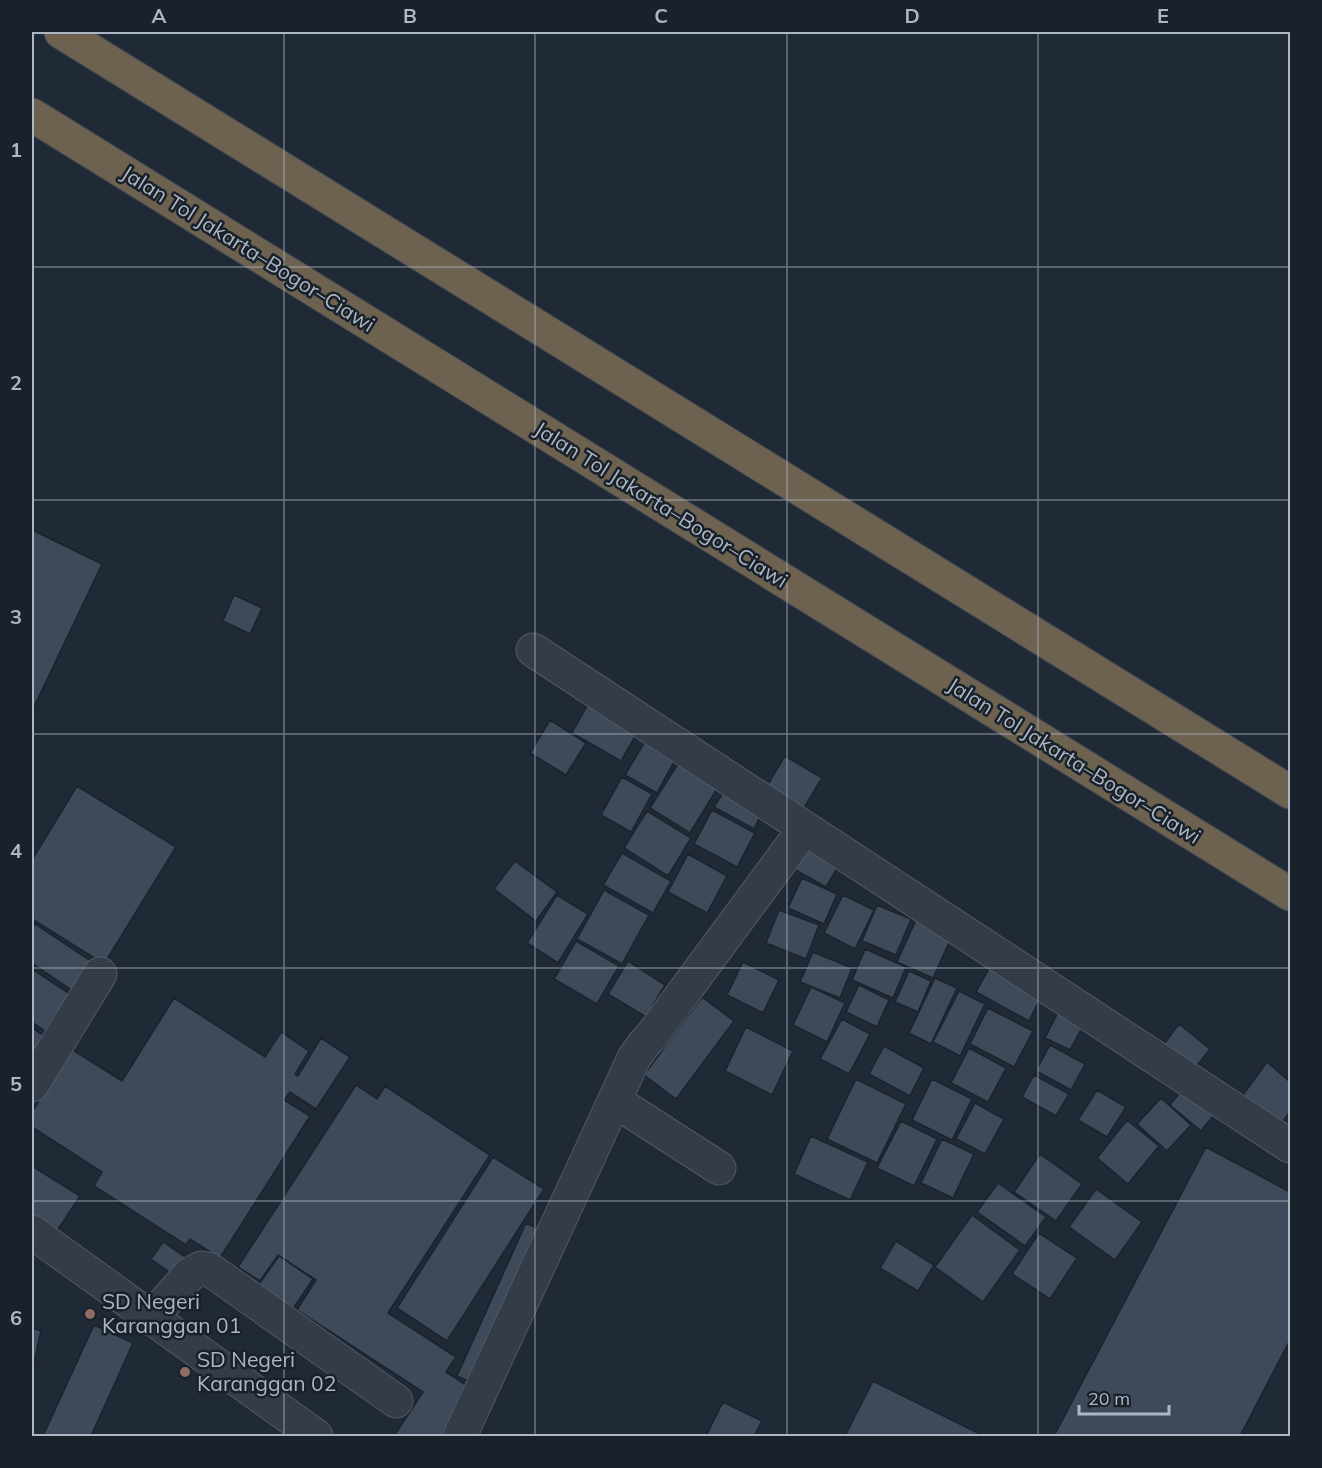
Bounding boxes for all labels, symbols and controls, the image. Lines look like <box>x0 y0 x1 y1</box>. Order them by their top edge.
text: A <box>152 3 167 28</box>
text: B <box>403 3 417 28</box>
text: C <box>654 3 668 28</box>
text: D <box>904 3 920 28</box>
text: E <box>1157 3 1169 28</box>
text: 1 <box>10 137 22 162</box>
street label: Jalan Tol Jakarta–Bogor–Ciawi <box>117 159 380 337</box>
text: 2 <box>10 370 22 395</box>
street label: Jalan Tol Jakarta–Bogor–Ciawi <box>530 415 793 593</box>
text: 3 <box>10 604 22 629</box>
street label: Jalan Tol Jakarta–Bogor–Ciawi <box>943 671 1206 849</box>
text: 4 <box>10 838 22 863</box>
text: 5 <box>10 1071 22 1096</box>
place label: SD Negeri Karanggan 01 <box>102 1288 241 1338</box>
text: 6 <box>10 1305 22 1330</box>
marker: SD Negeri Karanggan 01 <box>83 1307 97 1321</box>
place label: SD Negeri Karanggan 02 <box>197 1346 336 1396</box>
marker: SD Negeri Karanggan 02 <box>178 1365 192 1379</box>
scale bar <box>1079 1378 1169 1416</box>
text: 20 m <box>1088 1387 1130 1410</box>

